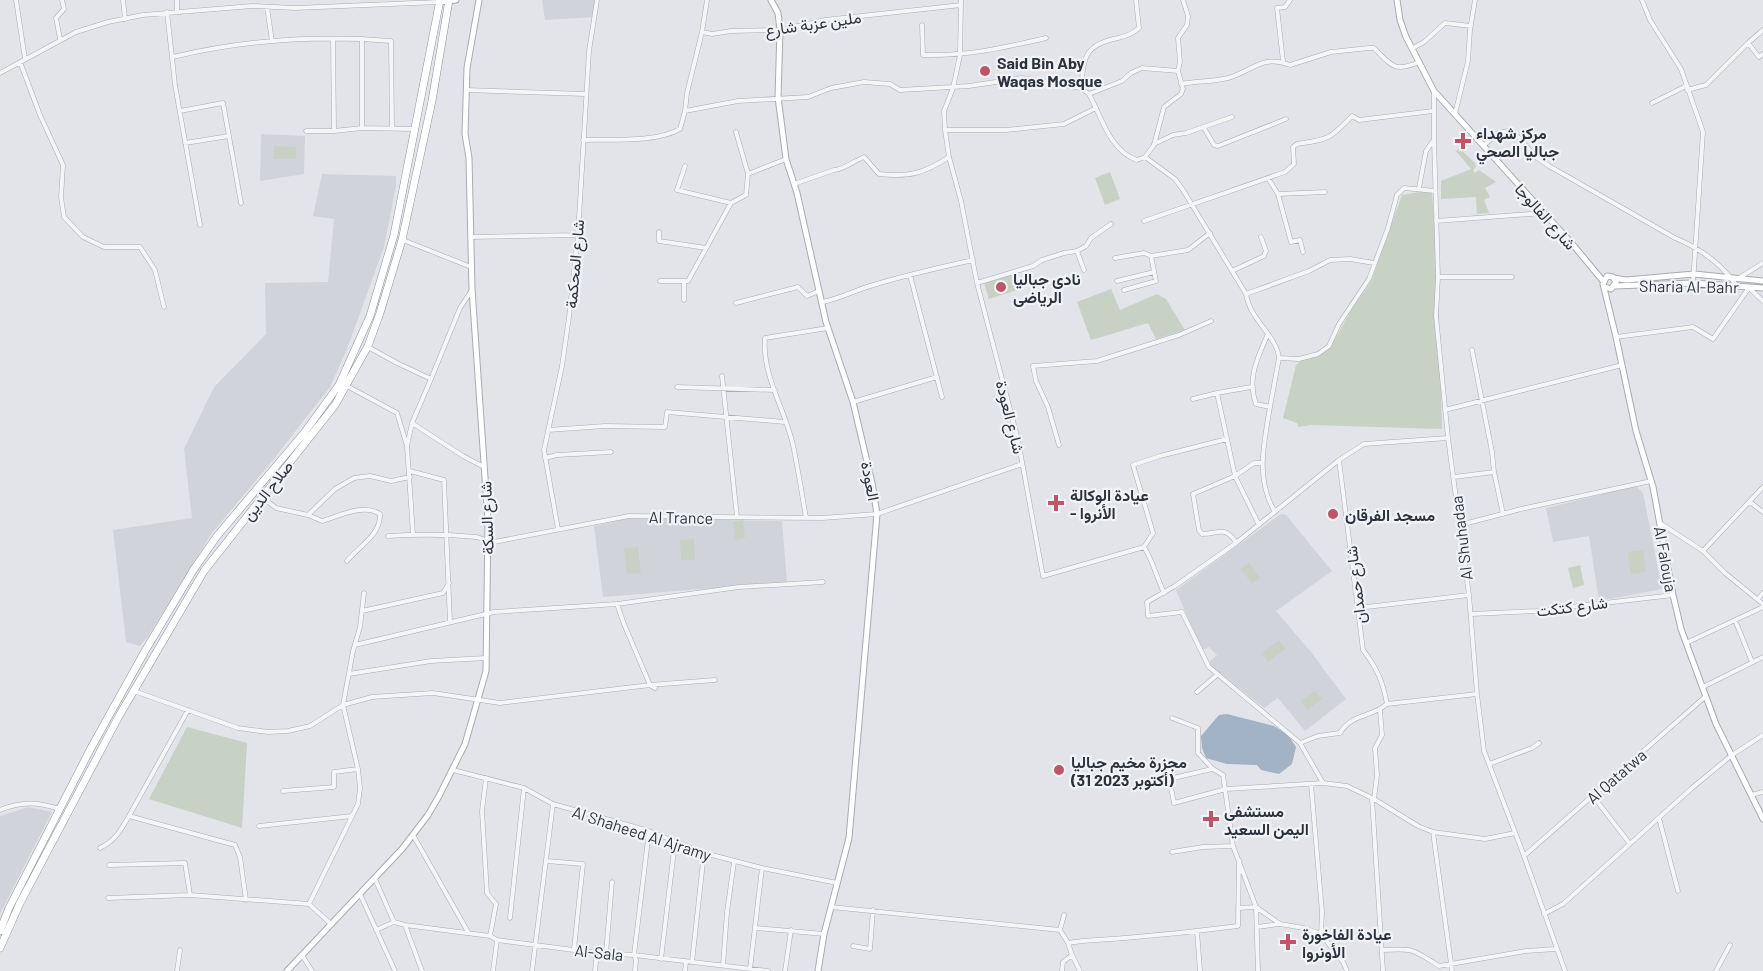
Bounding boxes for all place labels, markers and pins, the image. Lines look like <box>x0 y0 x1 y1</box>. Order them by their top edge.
place label: Said Bin Aby Waqas Mosque <box>997 53 1102 90</box>
marker: Said Bin Aby Waqas Mosque <box>978 64 992 78</box>
place label: مركز شهداء جباليا الصحي <box>1476 123 1559 165</box>
marker: مركز شهداء جباليا الصحي <box>1454 132 1472 150</box>
place label: نادى جباليا الرياضى <box>1013 269 1081 308</box>
marker: نادى جباليا الرياضى <box>994 280 1008 294</box>
place label: عيادة الوكالة - الأنروا <box>1070 485 1149 524</box>
marker: عيادة الوكالة - الأنروا <box>1047 494 1065 512</box>
place label: مسجد الفرقان <box>1345 505 1435 526</box>
marker: مسجد الفرقان <box>1326 507 1340 521</box>
place label: مجزرة مخيم جباليا (31 أكتوبر 2023) <box>1070 752 1187 791</box>
marker: مجزرة مخيم جباليا (31 أكتوبر 2023) <box>1052 763 1066 777</box>
place label: مستشفى اليمن السعيد <box>1224 801 1309 839</box>
marker: مستشفى اليمن السعيد <box>1202 810 1220 828</box>
place label: عيادة الفاخورة الأونروا <box>1302 924 1391 963</box>
marker: عيادة الفاخورة الأونروا <box>1279 933 1297 951</box>

